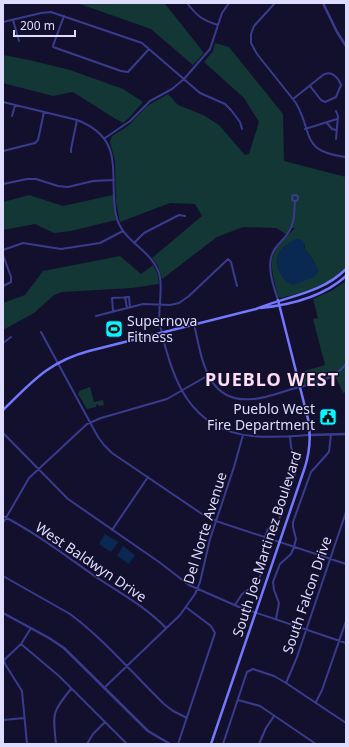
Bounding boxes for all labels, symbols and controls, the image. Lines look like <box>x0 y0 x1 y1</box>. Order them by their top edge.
scale bar <box>14 12 75 38</box>
text: 200 m <box>20 17 55 34</box>
place label: Supernova Fitness <box>127 311 197 346</box>
sports icon: Supernova Fitness <box>104 319 124 339</box>
district label: PUEBLO WEST <box>205 367 339 391</box>
place label: Pueblo West Fire Department <box>207 399 315 434</box>
public building icon: Pueblo West Fire Department <box>318 407 338 427</box>
street label: South Joe Martinez Boulevard <box>227 449 306 639</box>
street label: Del Norte Avenue <box>178 470 231 586</box>
street label: West Baldwyn Drive <box>32 517 151 606</box>
street label: South Falcon Drive <box>278 534 336 656</box>

